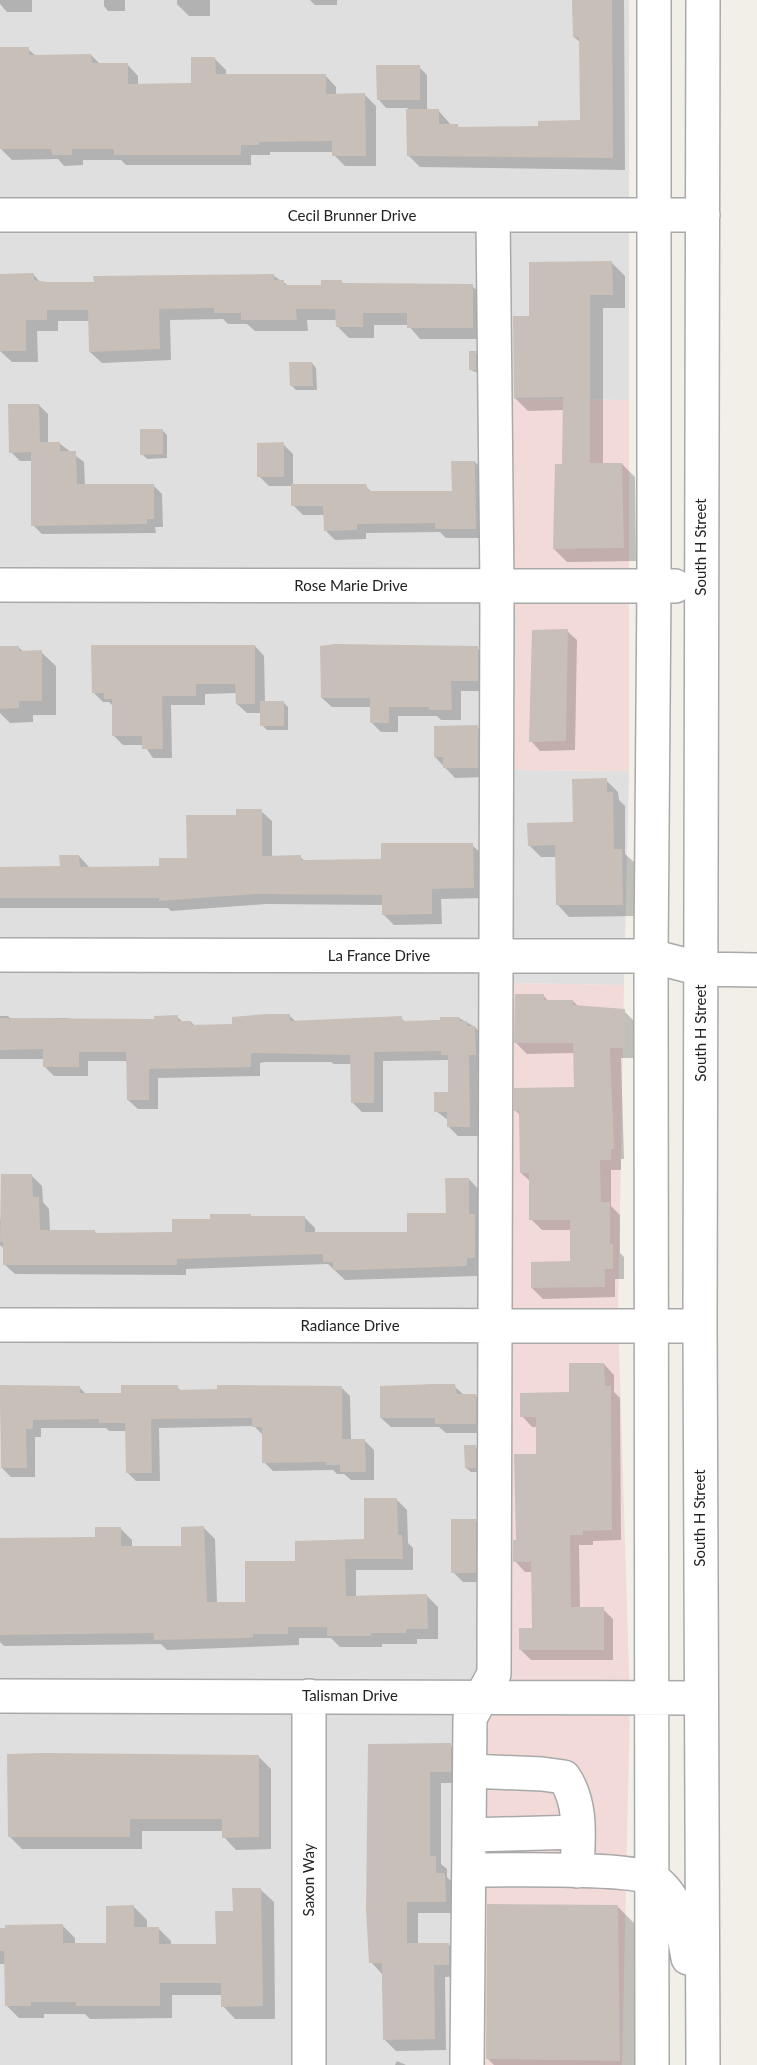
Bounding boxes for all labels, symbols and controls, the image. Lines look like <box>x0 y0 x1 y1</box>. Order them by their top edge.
street label: Cecil Brunner Drive <box>288 206 416 224</box>
street label: South H Street <box>691 498 709 596</box>
street label: Rose Marie Drive <box>294 576 408 594</box>
street label: La France Drive <box>328 946 430 964</box>
street label: South H Street <box>691 984 709 1082</box>
street label: Radiance Drive <box>300 1316 400 1334</box>
street label: South H Street <box>690 1469 708 1567</box>
street label: Talisman Drive <box>302 1686 398 1704</box>
street label: Saxon Way <box>299 1843 317 1916</box>

